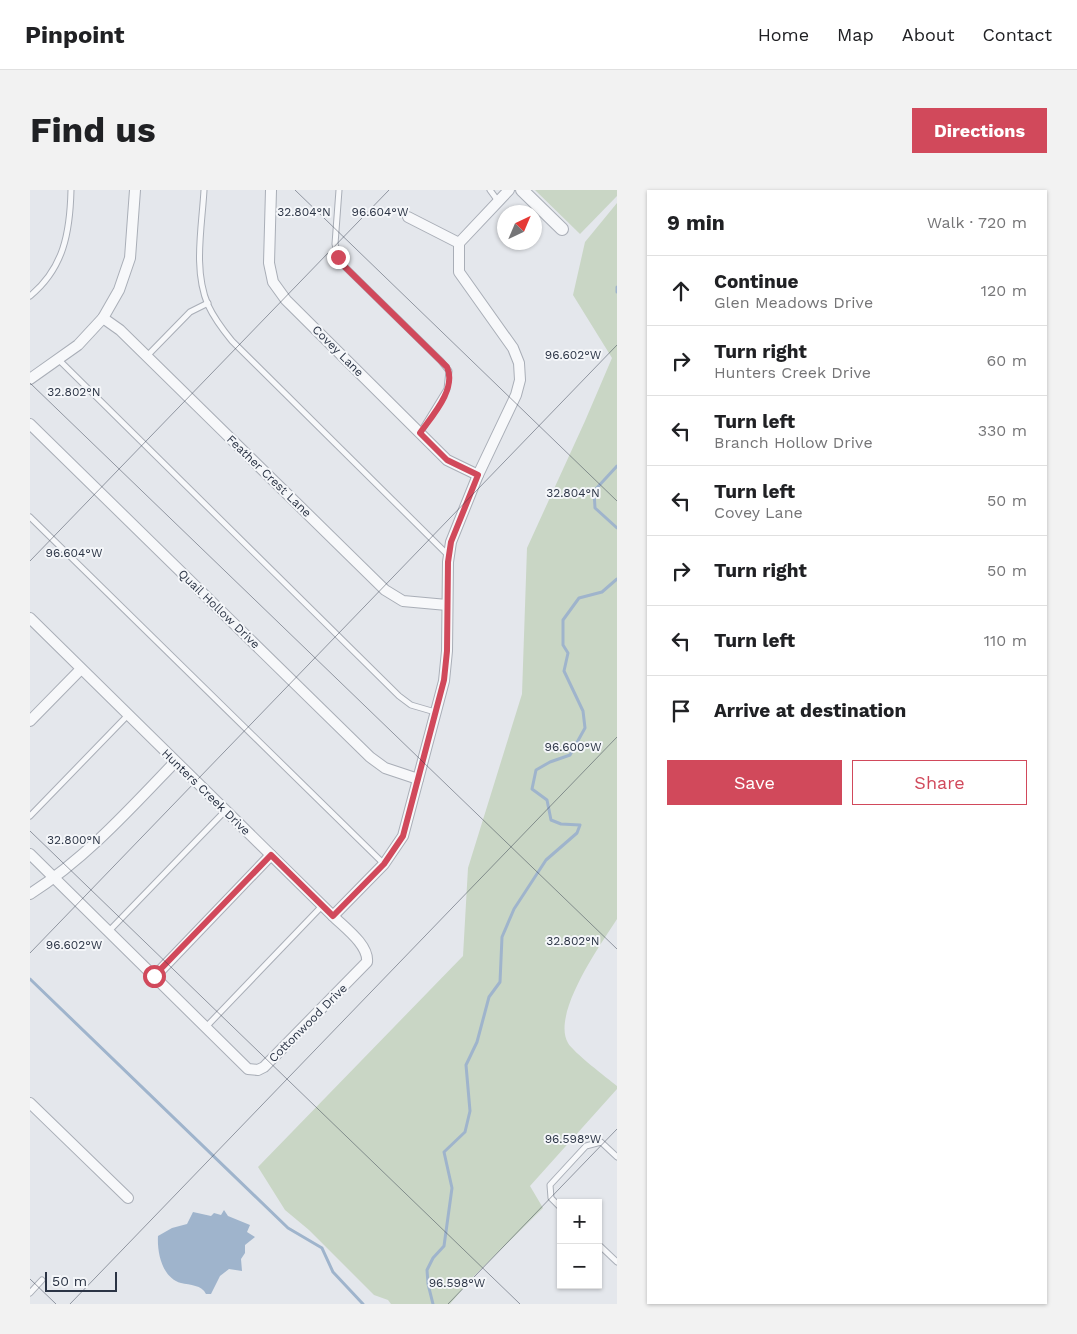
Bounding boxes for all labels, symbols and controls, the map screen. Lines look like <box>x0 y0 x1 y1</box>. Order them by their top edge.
text: Pinpoint <box>25 21 125 49</box>
text: Home <box>758 24 809 45</box>
text: Map <box>837 24 874 45</box>
text: About <box>902 24 954 45</box>
text: Contact <box>982 24 1052 45</box>
button: Directions <box>912 108 1047 153</box>
text: Find us <box>30 109 156 151</box>
text: 32.804°N <box>277 205 331 219</box>
text: 96.604°W <box>352 205 409 219</box>
north arrow <box>497 205 542 250</box>
text: 9 min <box>667 210 725 235</box>
text: Walk · 720 m <box>927 213 1027 232</box>
route end <box>327 246 350 269</box>
text: Continue <box>714 270 798 293</box>
icon: ahead <box>667 277 695 305</box>
text: 120 m <box>981 281 1027 300</box>
text: Glen Meadows Drive <box>714 293 873 312</box>
street label: Covey Lane <box>309 322 367 380</box>
text: Turn right <box>714 340 807 363</box>
icon: right <box>667 347 695 375</box>
text: 96.602°W <box>545 348 602 362</box>
text: 60 m <box>987 351 1027 370</box>
text: Hunters Creek Drive <box>714 363 871 382</box>
text: 32.802°N <box>47 385 101 399</box>
text: Turn left <box>714 410 795 433</box>
icon: left <box>667 417 695 445</box>
text: 330 m <box>978 421 1027 440</box>
street label: Feather Crest Lane <box>224 432 314 520</box>
text: Branch Hollow Drive <box>714 433 873 452</box>
text: Turn left <box>714 480 795 503</box>
text: 32.804°N <box>546 486 600 500</box>
icon: left <box>667 487 695 515</box>
text: 50 m <box>987 491 1027 510</box>
text: Covey Lane <box>714 503 803 522</box>
text: 96.604°W <box>46 546 103 560</box>
icon: right <box>667 557 695 585</box>
text: Turn right <box>714 559 807 582</box>
text: 50 m <box>987 561 1027 580</box>
street label: Quail Hollow Drive <box>175 567 263 651</box>
icon: left <box>667 627 695 655</box>
text: Turn left <box>714 629 795 652</box>
text: 110 m <box>984 631 1027 650</box>
icon: arrive <box>667 697 695 725</box>
text: Arrive at destination <box>714 699 906 722</box>
text: 96.600°W <box>545 740 602 754</box>
street label: Hunters Creek Drive <box>159 746 253 838</box>
button: Save <box>667 760 842 805</box>
button: Share <box>852 760 1027 805</box>
text: 32.800°N <box>47 833 101 847</box>
text: 32.802°N <box>546 934 600 948</box>
text: 96.602°W <box>46 938 103 952</box>
route start <box>143 965 166 988</box>
street label: Cottonwood Drive <box>266 981 350 1065</box>
text: 96.598°W <box>545 1132 602 1146</box>
map controls <box>557 1199 602 1289</box>
button: + <box>557 1199 602 1244</box>
button: − <box>557 1244 602 1289</box>
scale bar <box>45 1269 118 1292</box>
text: 50 m <box>52 1273 87 1289</box>
text: 96.598°W <box>429 1276 486 1290</box>

